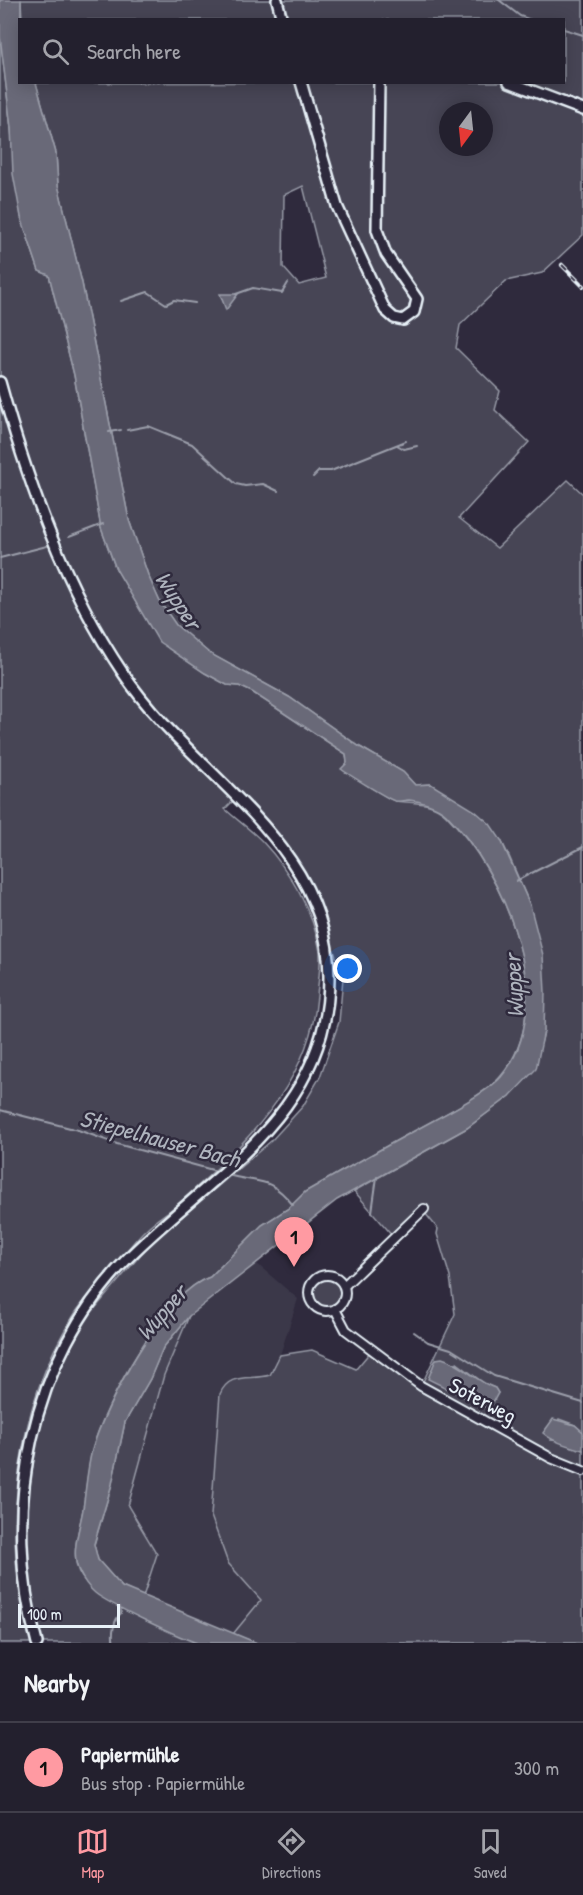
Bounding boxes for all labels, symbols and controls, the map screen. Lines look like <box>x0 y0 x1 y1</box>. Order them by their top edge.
search box <box>18 18 565 84</box>
icon: search <box>39 35 72 68</box>
text: Search here <box>87 36 181 66</box>
north arrow <box>439 102 493 156</box>
water label: Wupper <box>147 565 211 638</box>
water label: Wupper <box>495 951 532 1019</box>
your location <box>333 954 362 983</box>
water label: Stiepelhauser Bach <box>76 1101 245 1176</box>
pin: 1 <box>274 1218 314 1267</box>
water label: Wupper <box>128 1275 197 1347</box>
street label: Soterweg <box>444 1370 522 1430</box>
scale bar <box>18 1601 120 1628</box>
text: 100 m <box>27 1603 62 1625</box>
text: Nearby <box>24 1665 90 1700</box>
text: Papiermühle <box>81 1739 179 1769</box>
text: 1 <box>40 1754 47 1781</box>
text: 300 m <box>514 1754 559 1781</box>
text: Bus stop · Papiermühle <box>81 1769 245 1796</box>
tab: Map <box>76 1825 109 1883</box>
tab: Directions <box>262 1825 321 1883</box>
tab: Saved <box>474 1825 507 1883</box>

